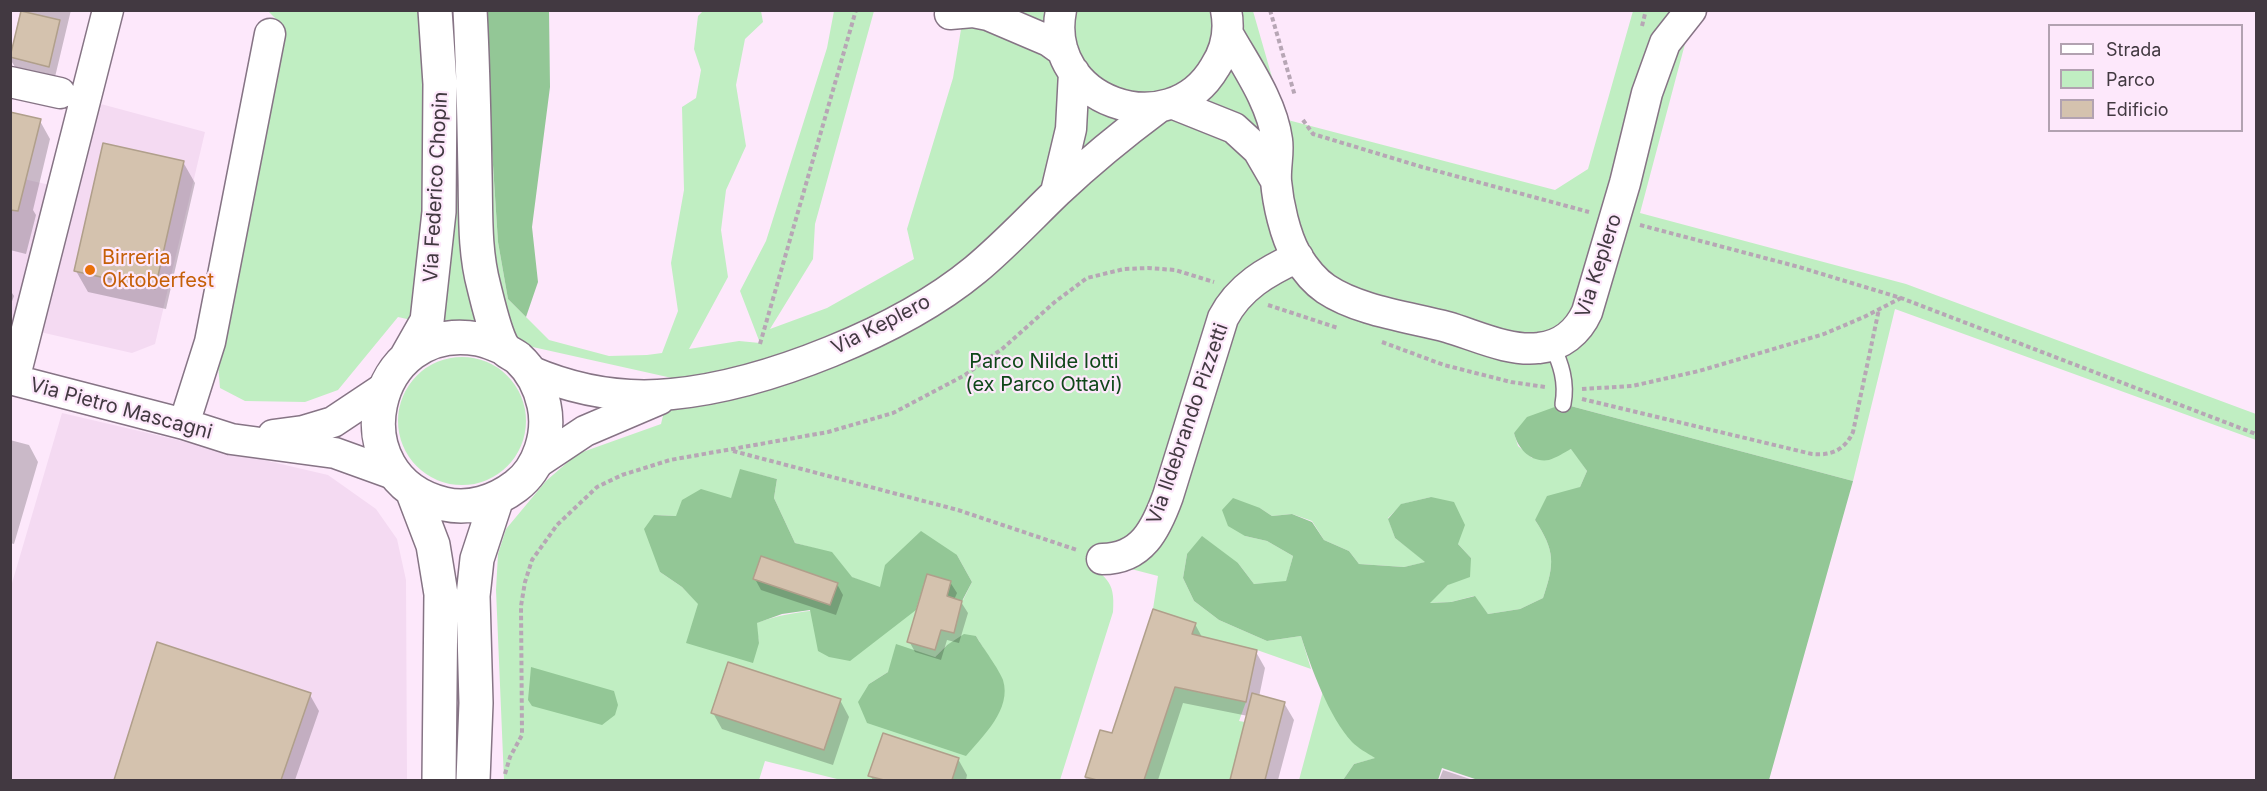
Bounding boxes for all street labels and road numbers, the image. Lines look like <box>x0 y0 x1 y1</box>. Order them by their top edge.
street label: Via Federico Chopin <box>419 91 453 283</box>
street label: Via Keplero <box>1571 211 1627 321</box>
street label: Via Keplero <box>828 290 934 360</box>
street label: Via Ildebrando Pizzetti <box>1142 320 1234 528</box>
street label: Via Pietro Mascagni <box>27 373 215 445</box>

